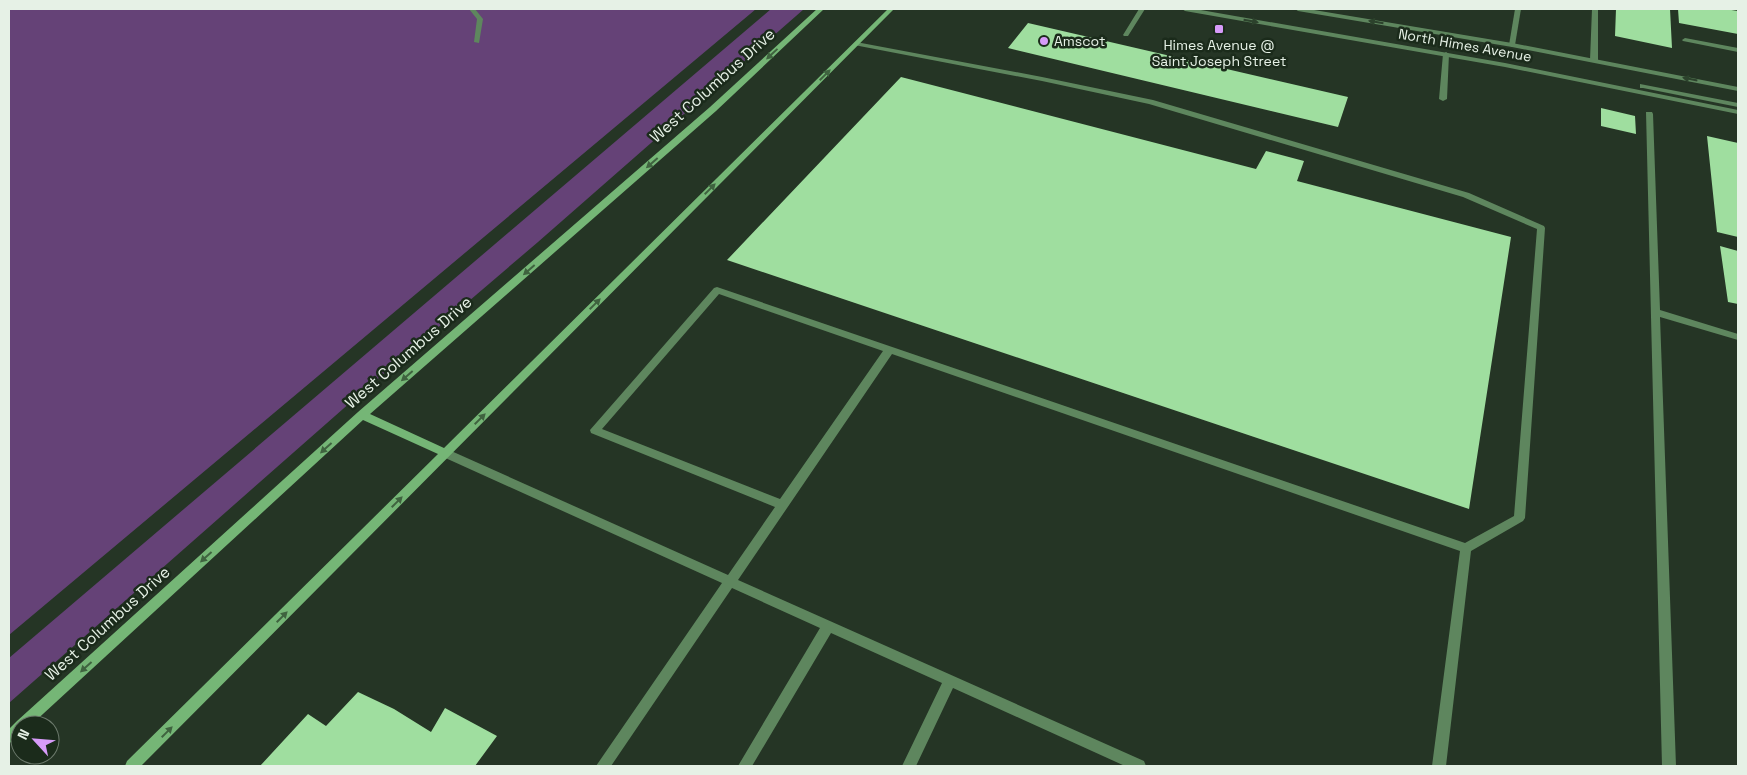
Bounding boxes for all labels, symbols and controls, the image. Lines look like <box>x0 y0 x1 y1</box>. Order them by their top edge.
one-way arrow <box>1243 17 1259 25</box>
one-way arrow <box>1367 17 1383 25</box>
marker: Himes Avenue @ Saint Joseph Street <box>1213 23 1225 35</box>
street label: West Columbus Drive <box>645 24 779 147</box>
street label: North Himes Avenue <box>1397 24 1533 66</box>
place label: Amscot <box>1054 32 1105 50</box>
marker: Amscot <box>1038 35 1050 47</box>
place label: Himes Avenue @ Saint Joseph Street <box>1152 36 1286 70</box>
one-way arrow <box>767 48 779 60</box>
one-way arrow <box>819 69 831 81</box>
one-way arrow <box>1682 75 1698 83</box>
one-way arrow <box>646 157 658 169</box>
one-way arrow <box>704 184 716 196</box>
one-way arrow <box>523 264 536 275</box>
street label: West Columbus Drive <box>340 291 476 413</box>
one-way arrow <box>589 298 601 310</box>
one-way arrow <box>401 370 413 382</box>
one-way arrow <box>474 413 486 425</box>
one-way arrow <box>320 442 332 454</box>
one-way arrow <box>390 496 402 508</box>
one-way arrow <box>199 552 212 563</box>
street label: West Columbus Drive <box>40 562 174 685</box>
one-way arrow <box>275 611 287 623</box>
one-way arrow <box>80 661 92 673</box>
north arrow <box>10 715 60 765</box>
text: N <box>13 726 33 742</box>
one-way arrow <box>161 726 173 738</box>

